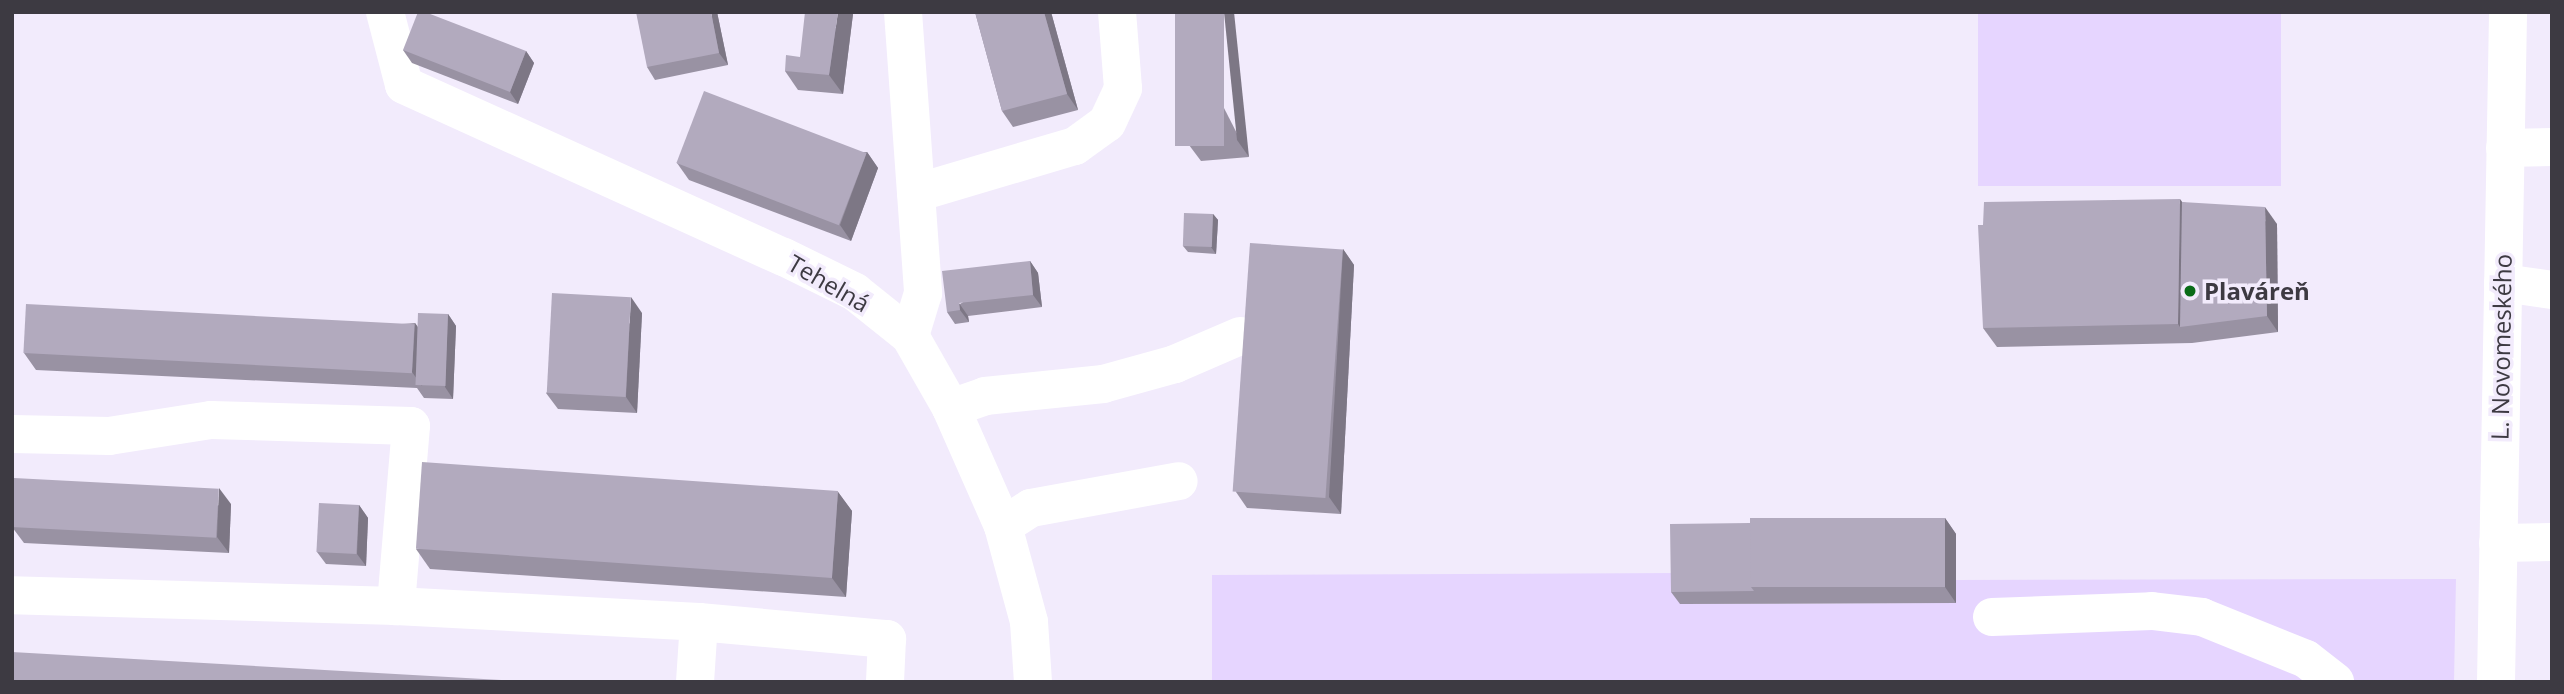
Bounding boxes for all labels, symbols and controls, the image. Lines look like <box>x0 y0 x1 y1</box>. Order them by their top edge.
street label: Tehelná <box>783 248 875 318</box>
street label: L. Novomeského <box>2485 254 2517 440</box>
place label: Plaváreň <box>2204 277 2310 305</box>
marker: Plaváreň <box>2182 283 2198 299</box>

